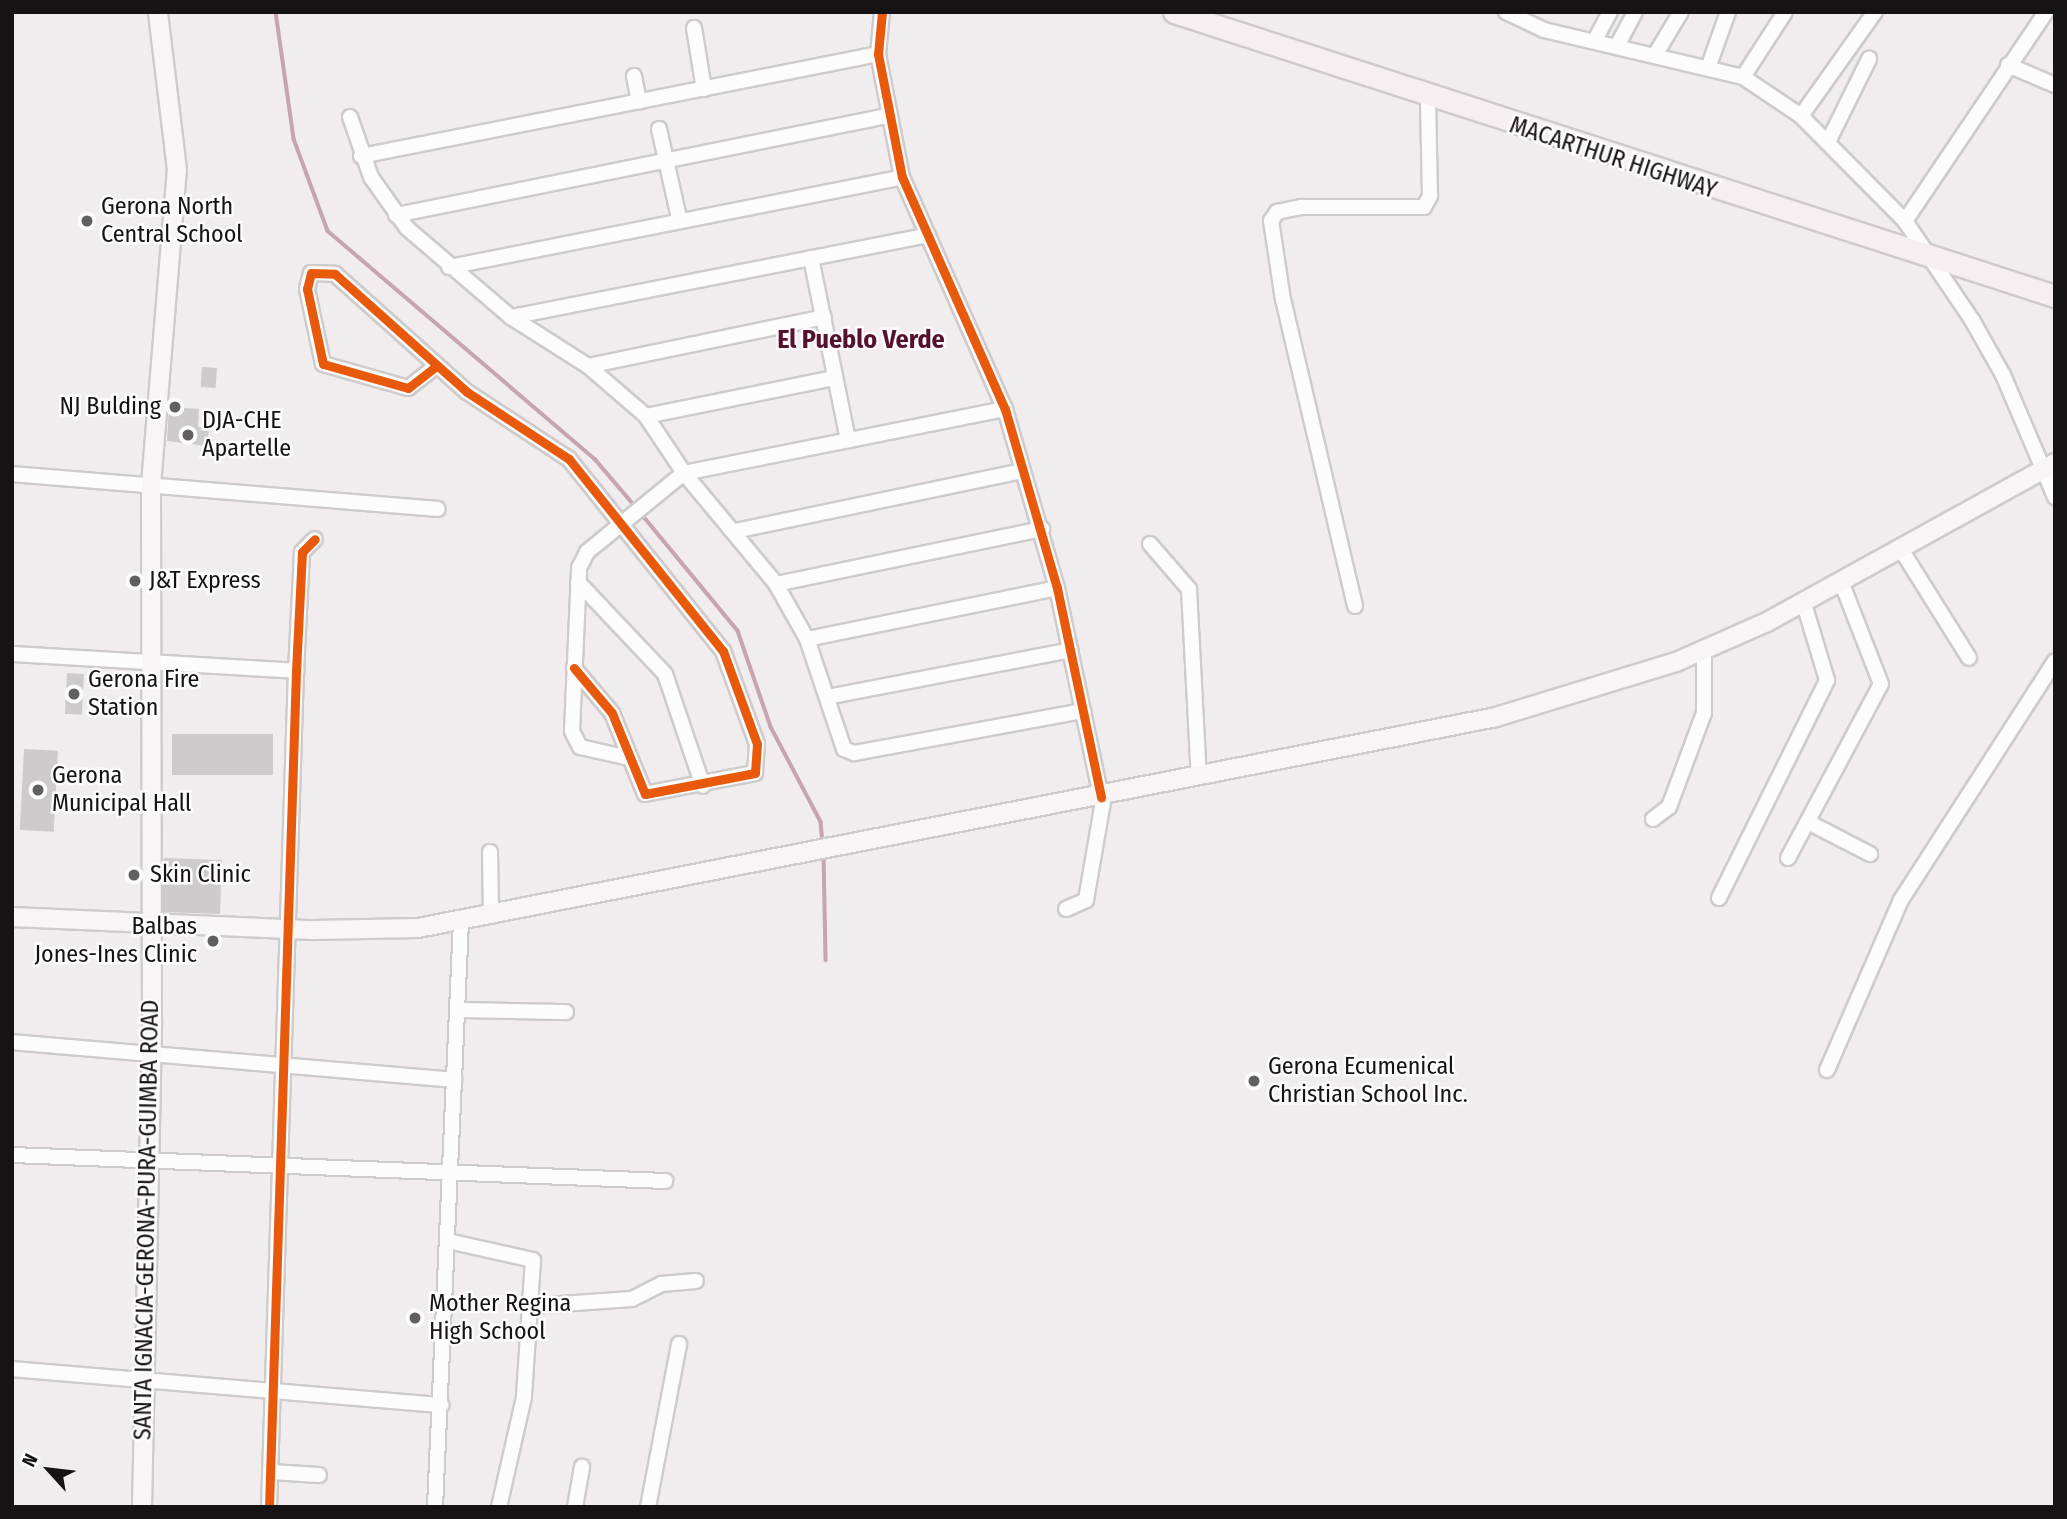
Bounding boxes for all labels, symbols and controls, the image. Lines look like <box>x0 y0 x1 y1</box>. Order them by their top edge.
street label: MACARTHUR HIGHWAY <box>1506 111 1720 205</box>
place label: Gerona North Central School <box>101 193 243 249</box>
marker: Gerona North Central School <box>79 213 95 229</box>
district label: El Pueblo Verde <box>777 324 945 356</box>
place label: NJ Bulding <box>60 393 161 421</box>
marker: NJ Bulding <box>167 399 183 415</box>
place label: DJA-CHE Apartelle <box>202 407 291 463</box>
marker: DJA-CHE Apartelle <box>180 427 196 443</box>
place label: J&T Express <box>149 567 261 595</box>
marker: J&T Express <box>127 573 143 589</box>
place label: Gerona Fire Station <box>88 666 199 722</box>
marker: Gerona Fire Station <box>66 686 82 702</box>
place label: Gerona Municipal Hall <box>52 762 191 818</box>
marker: Gerona Municipal Hall <box>30 782 46 798</box>
place label: Skin Clinic <box>150 861 251 889</box>
marker: Skin Clinic <box>124 865 144 885</box>
place label: Balbas Jones-Ines Clinic <box>34 913 197 969</box>
marker: Balbas Jones-Ines Clinic <box>203 931 223 951</box>
street label: SANTA IGNACIA-GERONA-PURA-GUIMBA ROAD <box>129 1000 165 1440</box>
place label: Gerona Ecumenical Christian School Inc. <box>1268 1053 1468 1109</box>
marker: Gerona Ecumenical Christian School Inc. <box>1246 1073 1262 1089</box>
place label: Mother Regina High School <box>429 1290 571 1346</box>
marker: Mother Regina High School <box>407 1310 423 1326</box>
north arrow <box>14 1435 84 1505</box>
text: N <box>17 1450 43 1471</box>

